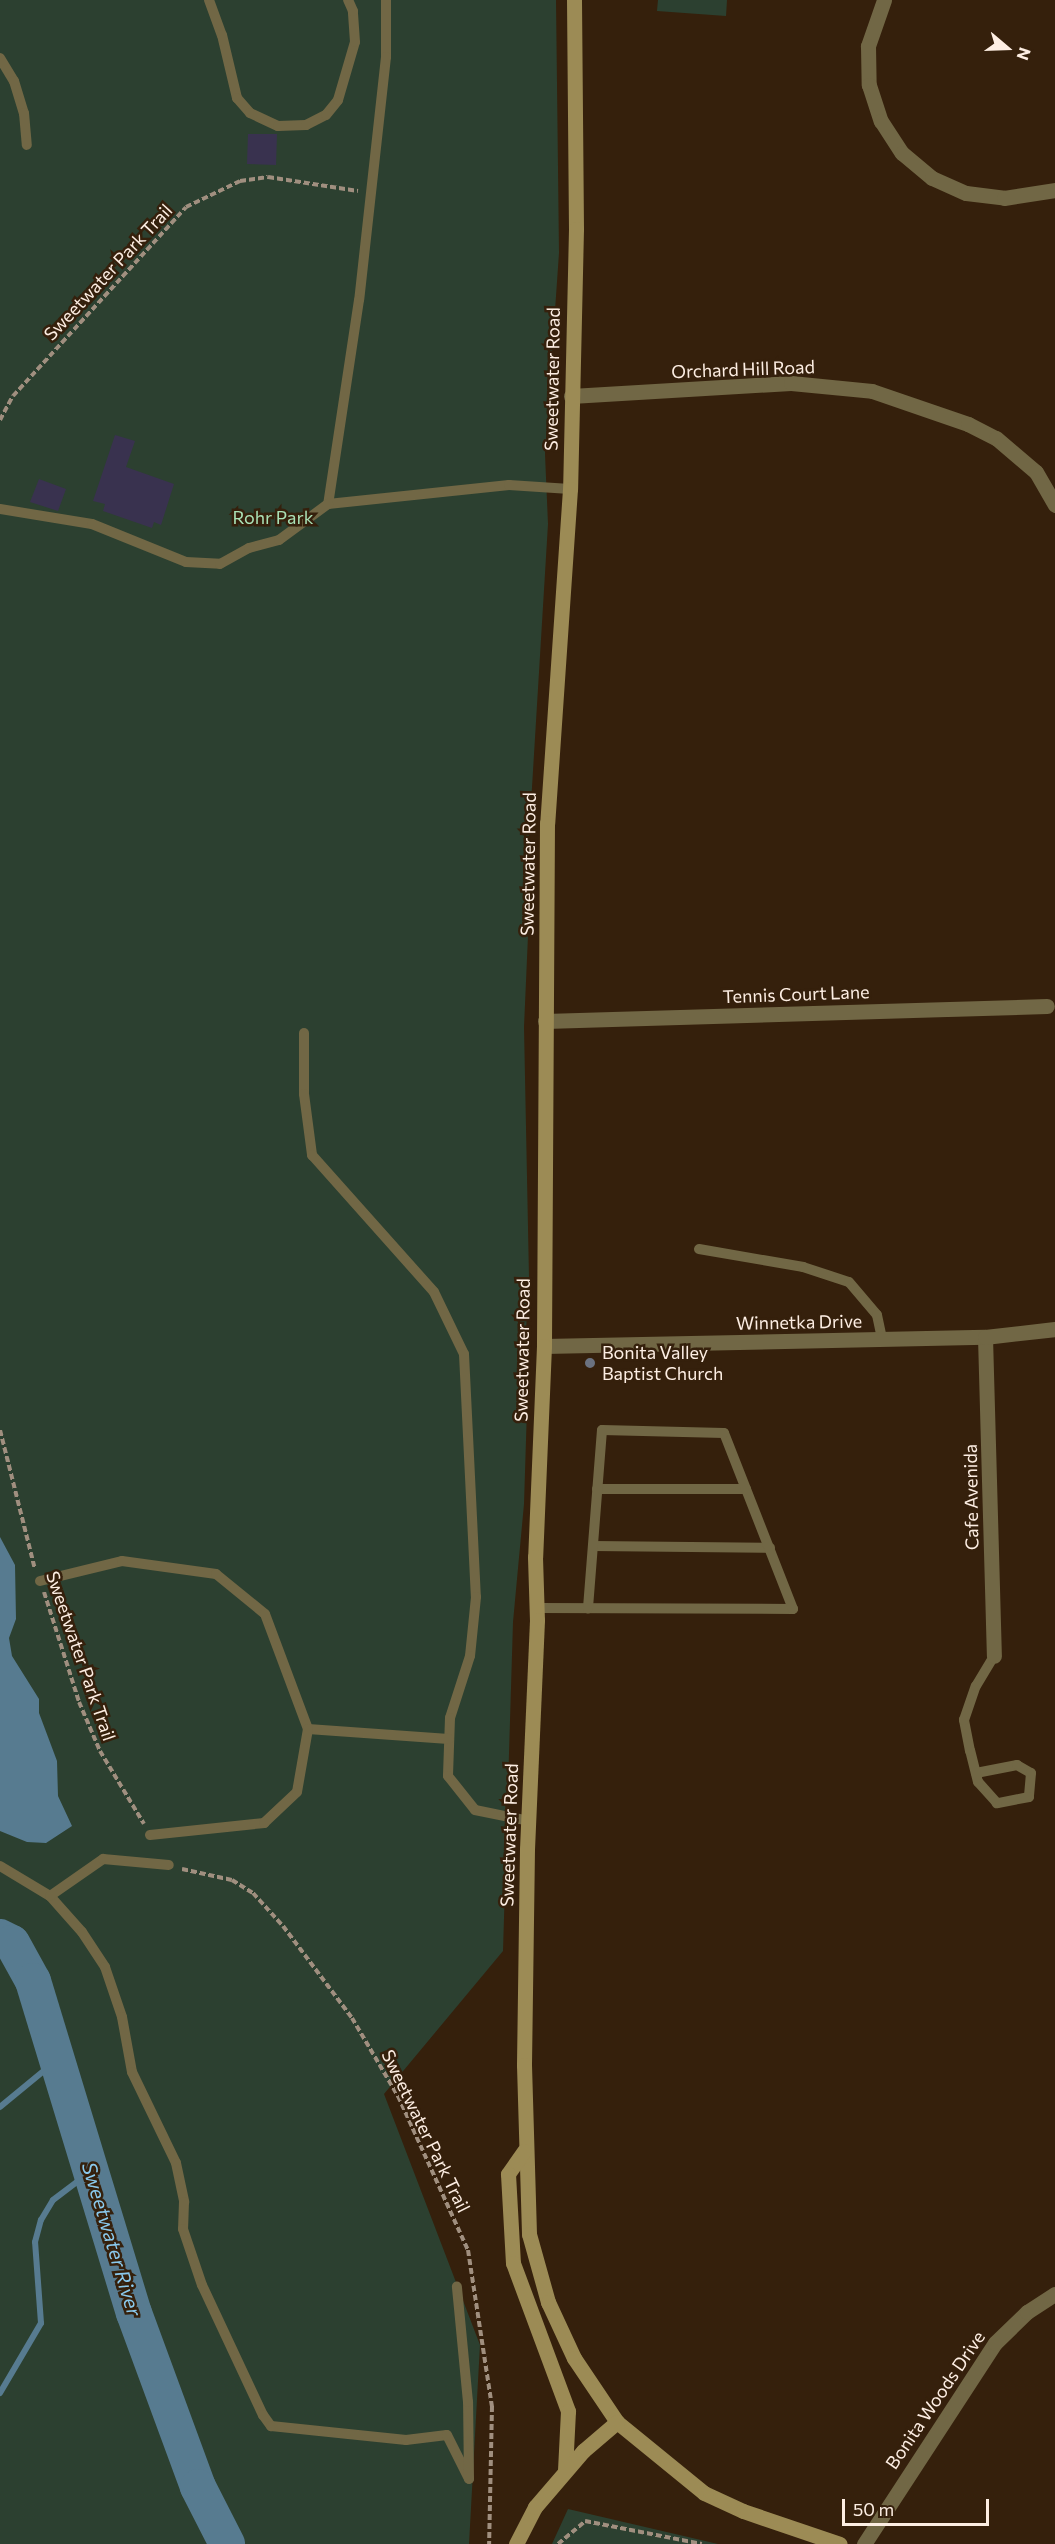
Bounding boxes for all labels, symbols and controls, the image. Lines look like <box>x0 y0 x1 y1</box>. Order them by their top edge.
north arrow <box>977 18 1037 78</box>
text: N <box>1014 45 1035 63</box>
street label: Sweetwater Park Trail <box>39 199 177 345</box>
street label: Sweetwater Road <box>540 307 564 451</box>
street label: Orchard Hill Road <box>671 356 815 382</box>
park label: Rohr Park <box>233 506 313 528</box>
street label: Sweetwater Road <box>516 792 540 936</box>
street label: Tennis Court Lane <box>722 981 870 1007</box>
street label: Sweetwater Road <box>510 1278 534 1422</box>
street label: Winnetka Drive <box>736 1310 862 1334</box>
place label: Bonita Valley Baptist Church <box>602 1342 723 1384</box>
marker: Bonita Valley Baptist Church <box>583 1356 597 1370</box>
street label: Cafe Avenida <box>959 1444 983 1550</box>
street label: Sweetwater Park Trail <box>42 1568 120 1744</box>
street label: Sweetwater Road <box>496 1763 522 1907</box>
street label: Sweetwater Park Trail <box>377 2046 475 2216</box>
water label: Sweetwater River <box>77 2159 147 2319</box>
street label: Bonita Woods Drive <box>881 2327 989 2473</box>
scale bar <box>845 2487 992 2525</box>
text: 50 m <box>853 2498 894 2520</box>

